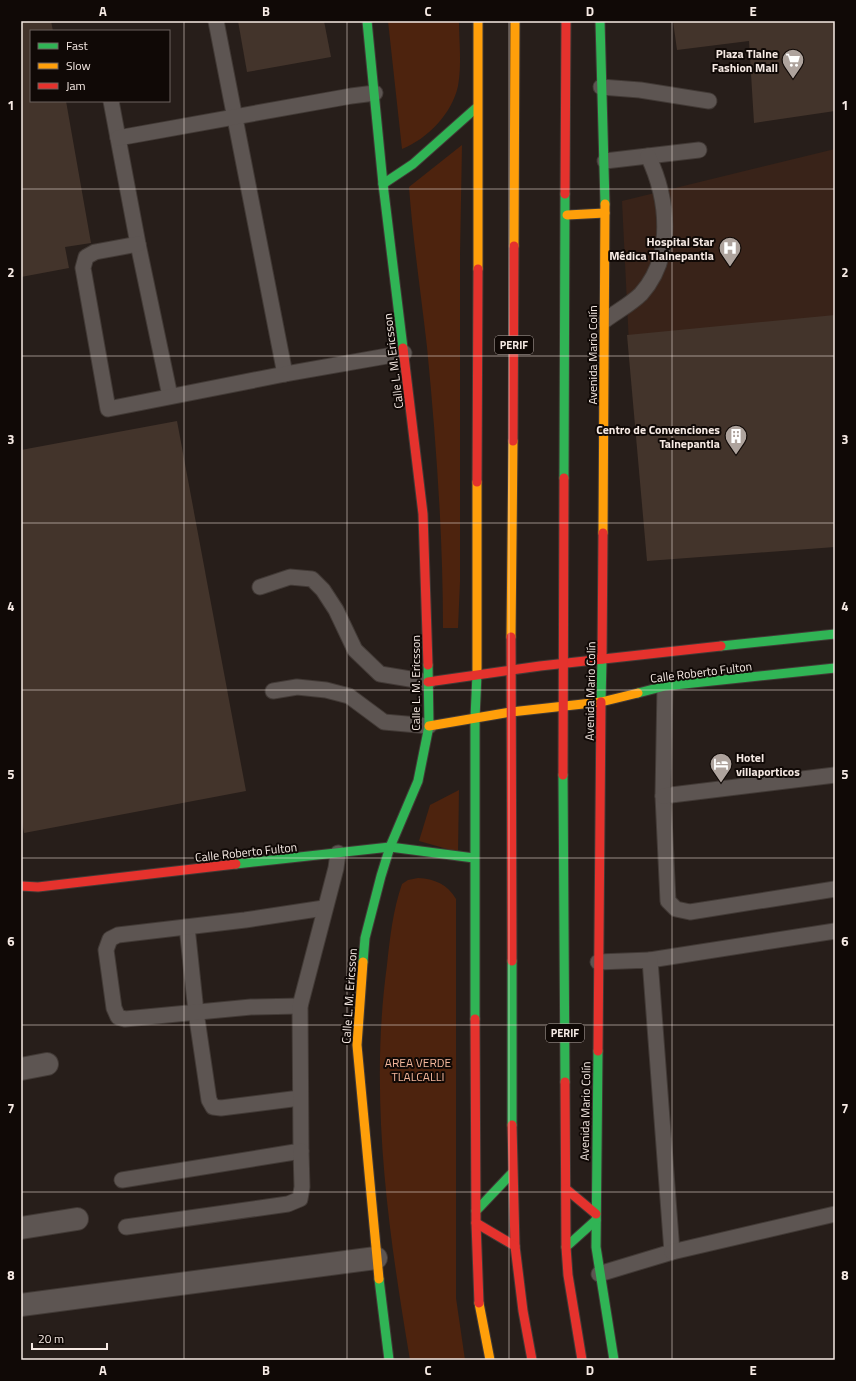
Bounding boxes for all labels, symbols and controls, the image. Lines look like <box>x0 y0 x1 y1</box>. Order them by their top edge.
text: A <box>99 1 107 21</box>
text: B <box>262 1 270 21</box>
text: C <box>424 1 432 21</box>
text: D <box>586 1 594 21</box>
text: E <box>749 1 757 21</box>
legend <box>30 30 170 102</box>
text: Fast <box>66 36 89 55</box>
place label: Plaza Tlalne Fashion Mall <box>712 44 778 77</box>
supermarket icon: Plaza Tlalne Fashion Mall <box>780 47 806 80</box>
text: Slow <box>66 56 91 75</box>
text: Jam <box>66 76 86 95</box>
text: 1 <box>7 95 15 115</box>
text: 1 <box>841 95 849 115</box>
place label: Hospital Star Médica Tlalnepantla <box>609 232 715 265</box>
hospital icon: Hospital Star Médica Tlalnepantla <box>717 235 743 268</box>
text: 2 <box>7 262 15 282</box>
text: 2 <box>841 262 849 282</box>
street label: Avenida Mario Colín <box>583 305 602 405</box>
street label: Calle L. M. Ericsson <box>378 312 408 410</box>
road number: PERIF <box>495 336 533 354</box>
place label: Centro de Convenciones Talnepantla <box>596 420 720 453</box>
building icon: Centro de Convenciones Talnepantla <box>723 423 749 456</box>
text: 3 <box>7 429 15 449</box>
text: 3 <box>841 429 849 449</box>
text: 4 <box>7 596 15 616</box>
text: 4 <box>841 596 849 616</box>
street label: Calle L. M. Ericsson <box>406 635 425 731</box>
street label: Avenida Mario Colín <box>580 641 600 741</box>
street label: Calle Roberto Fulton <box>649 656 753 688</box>
place label: Hotel villaporticos <box>736 748 800 781</box>
hotel icon: Hotel villaporticos <box>708 751 734 784</box>
text: 5 <box>7 764 15 784</box>
text: 5 <box>841 764 849 784</box>
street label: Calle Roberto Fulton <box>194 837 298 867</box>
text: 6 <box>7 931 15 951</box>
text: 6 <box>841 931 849 951</box>
street label: Calle L. M. Ericsson <box>336 948 362 1044</box>
road number: PERIF <box>546 1024 584 1042</box>
park label: AREA VERDE TLALCALLI <box>385 1053 452 1086</box>
street label: Avenida Mario Colín <box>575 1061 595 1161</box>
text: 7 <box>7 1098 15 1118</box>
text: 7 <box>841 1098 849 1118</box>
text: 8 <box>7 1265 15 1285</box>
text: 8 <box>841 1265 849 1285</box>
scale bar <box>32 1325 107 1351</box>
text: 20 m <box>38 1329 64 1348</box>
text: A <box>99 1360 107 1380</box>
text: B <box>262 1360 270 1380</box>
text: C <box>424 1360 432 1380</box>
text: D <box>586 1360 594 1380</box>
text: E <box>749 1360 757 1380</box>

